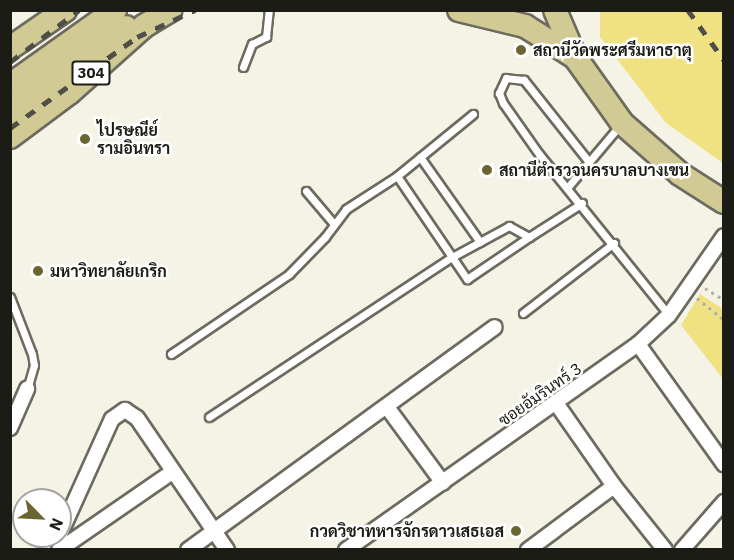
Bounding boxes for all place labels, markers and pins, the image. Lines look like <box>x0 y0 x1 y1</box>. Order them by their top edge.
place label: สถานีวัดพระศรีมหาธาตุ <box>533 40 692 60</box>
marker: สถานีวัดพระศรีมหาธาตุ <box>514 43 528 57</box>
place label: ไปรษณีย์ รามอินทรา <box>97 120 170 158</box>
marker: ไปรษณีย์ รามอินทรา <box>78 132 92 146</box>
place label: สถานีตำรวจนครบาลบางเขน <box>499 160 689 180</box>
marker: สถานีตำรวจนครบาลบางเขน <box>480 163 494 177</box>
place label: มหาวิทยาลัยเกริก <box>50 261 167 281</box>
marker: มหาวิทยาลัยเกริก <box>31 264 45 278</box>
place label: กวดวิชาทหารจักรดาวเสธเอส <box>310 521 504 541</box>
marker: กวดวิชาทหารจักรดาวเสธเอส <box>509 524 523 538</box>

